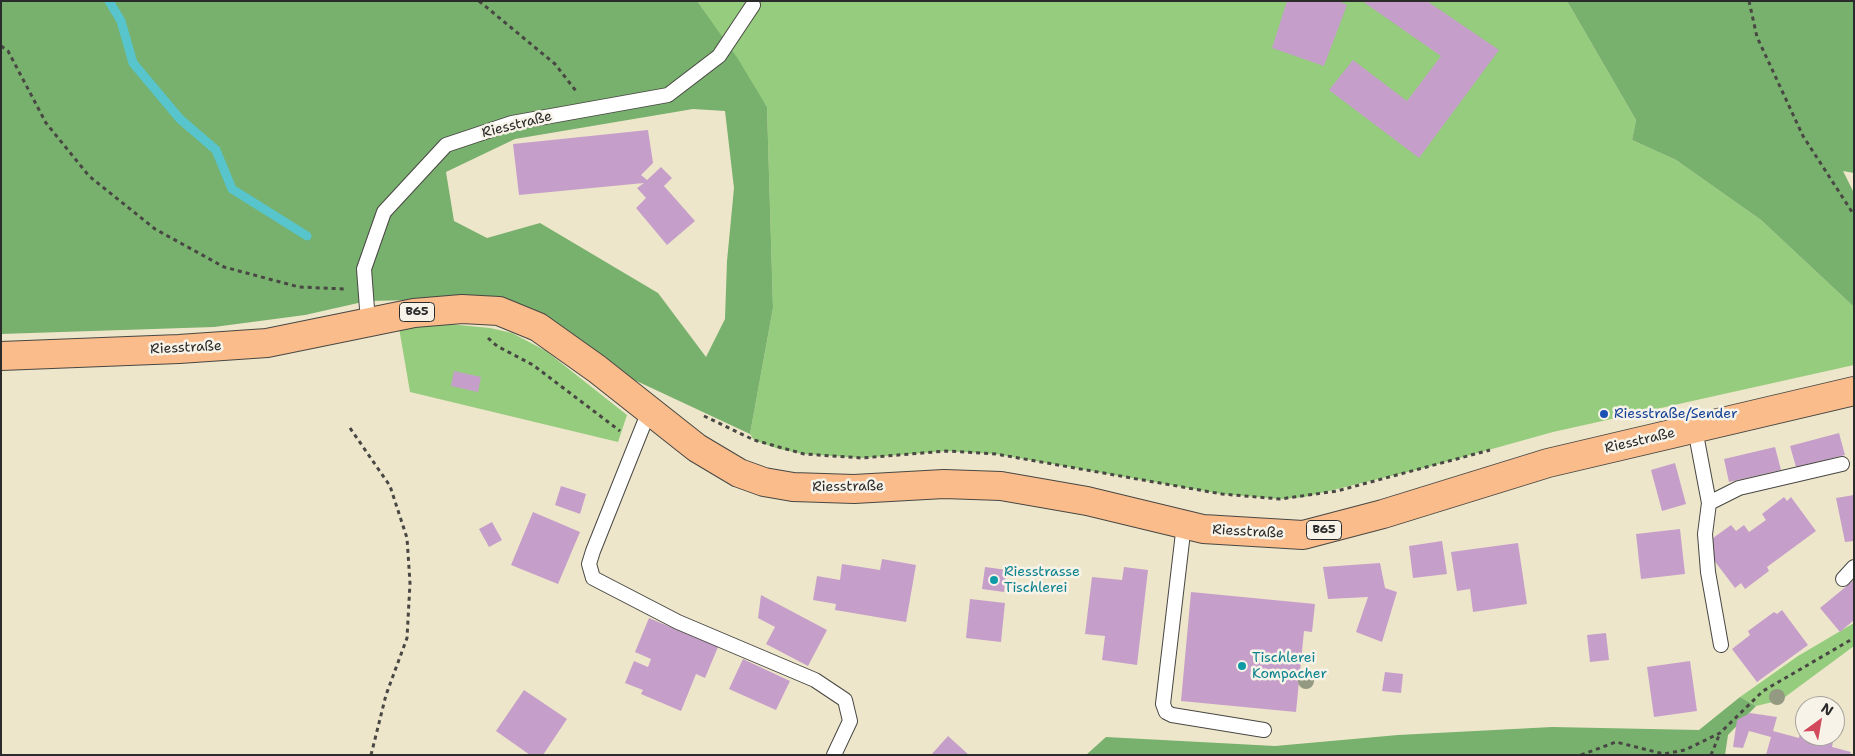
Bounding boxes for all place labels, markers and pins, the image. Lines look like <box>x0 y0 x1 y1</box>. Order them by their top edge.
place label: Riesstraße/Sender <box>1614 406 1738 422</box>
marker: Riesstraße/Sender <box>1598 408 1610 420</box>
place label: Riesstrasse Tischlerei <box>1004 564 1080 596</box>
marker: Riesstrasse Tischlerei <box>988 574 1000 586</box>
place label: Tischlerei Kompacher <box>1252 650 1327 682</box>
marker: Tischlerei Kompacher <box>1236 660 1248 672</box>

